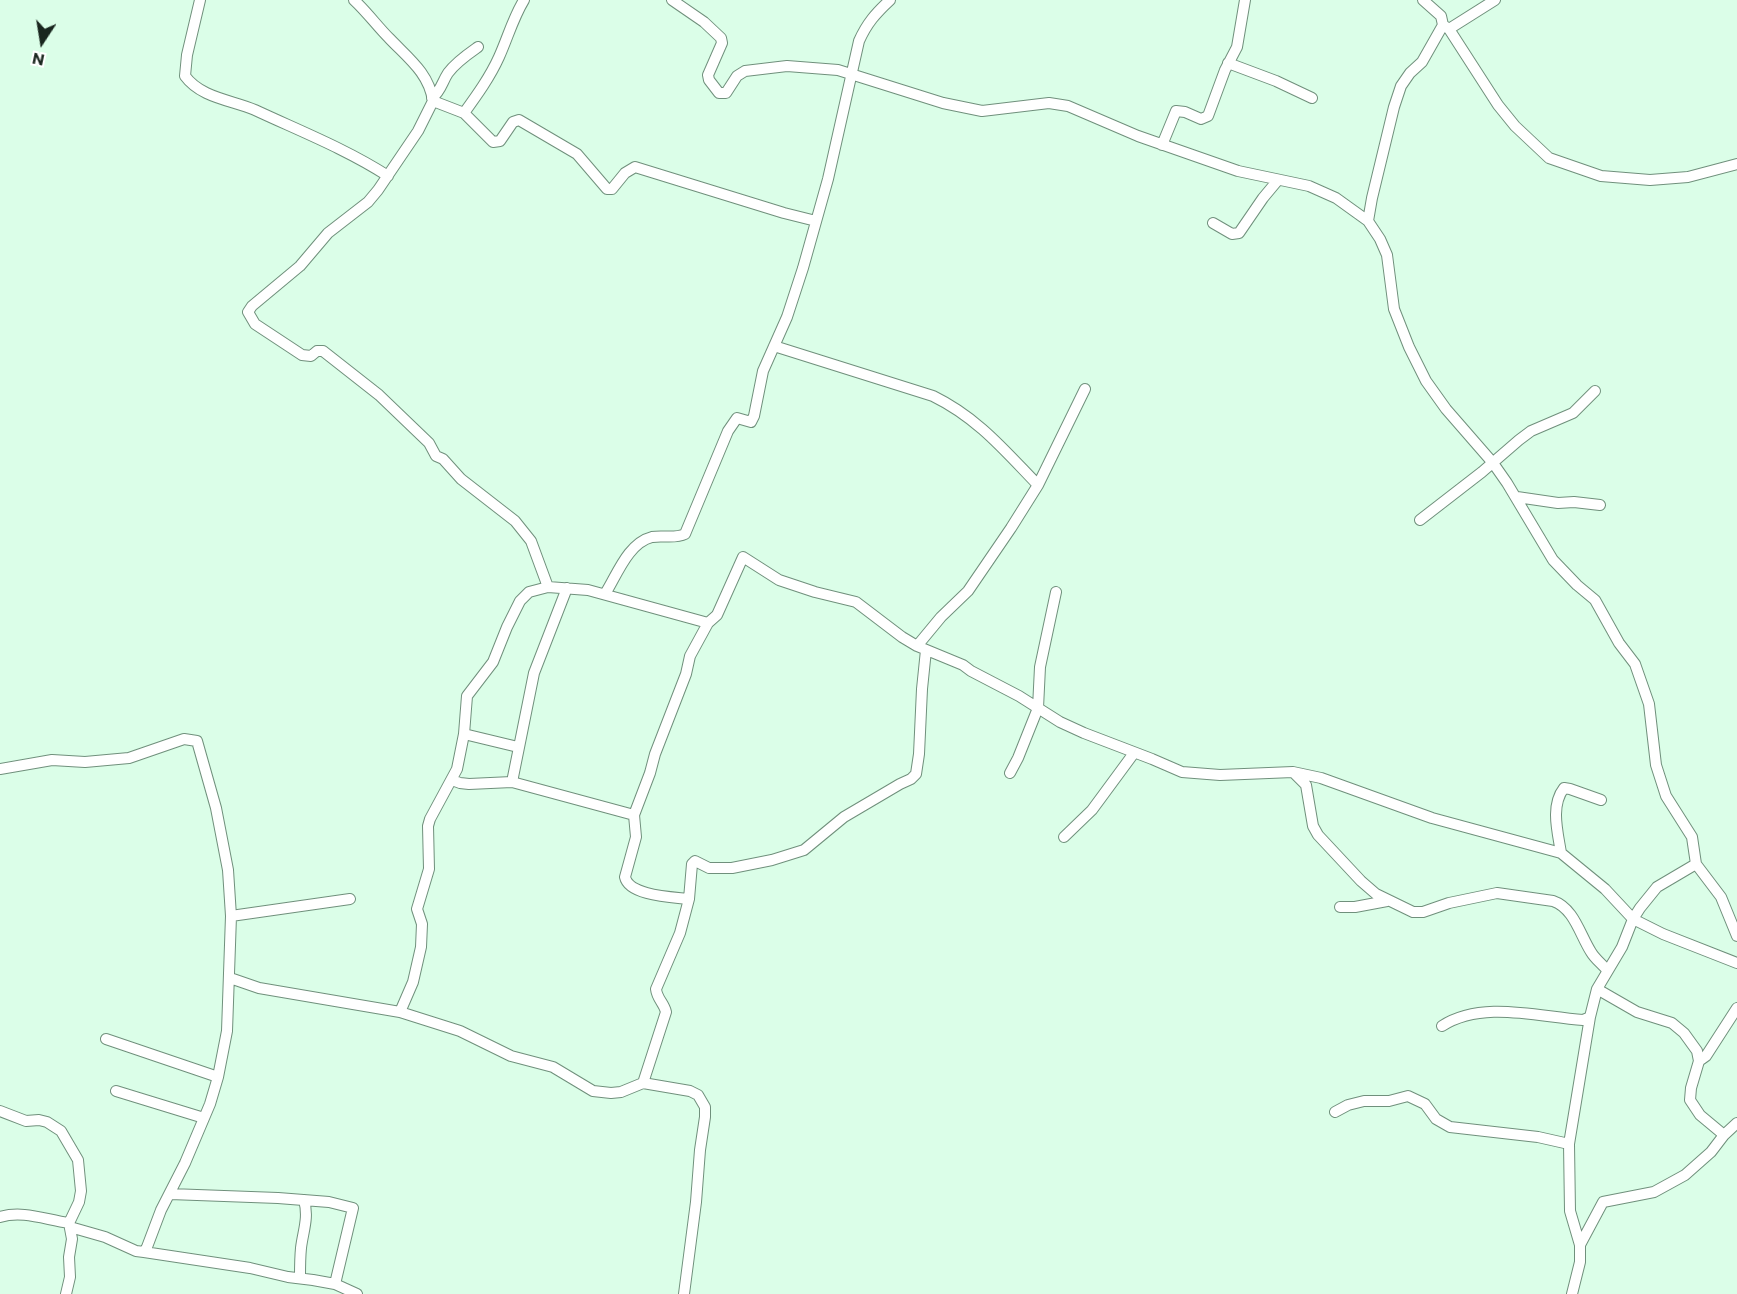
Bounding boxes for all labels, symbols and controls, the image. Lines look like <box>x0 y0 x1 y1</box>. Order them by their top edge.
north arrow <box>12 12 72 72</box>
text: N <box>30 50 46 71</box>

